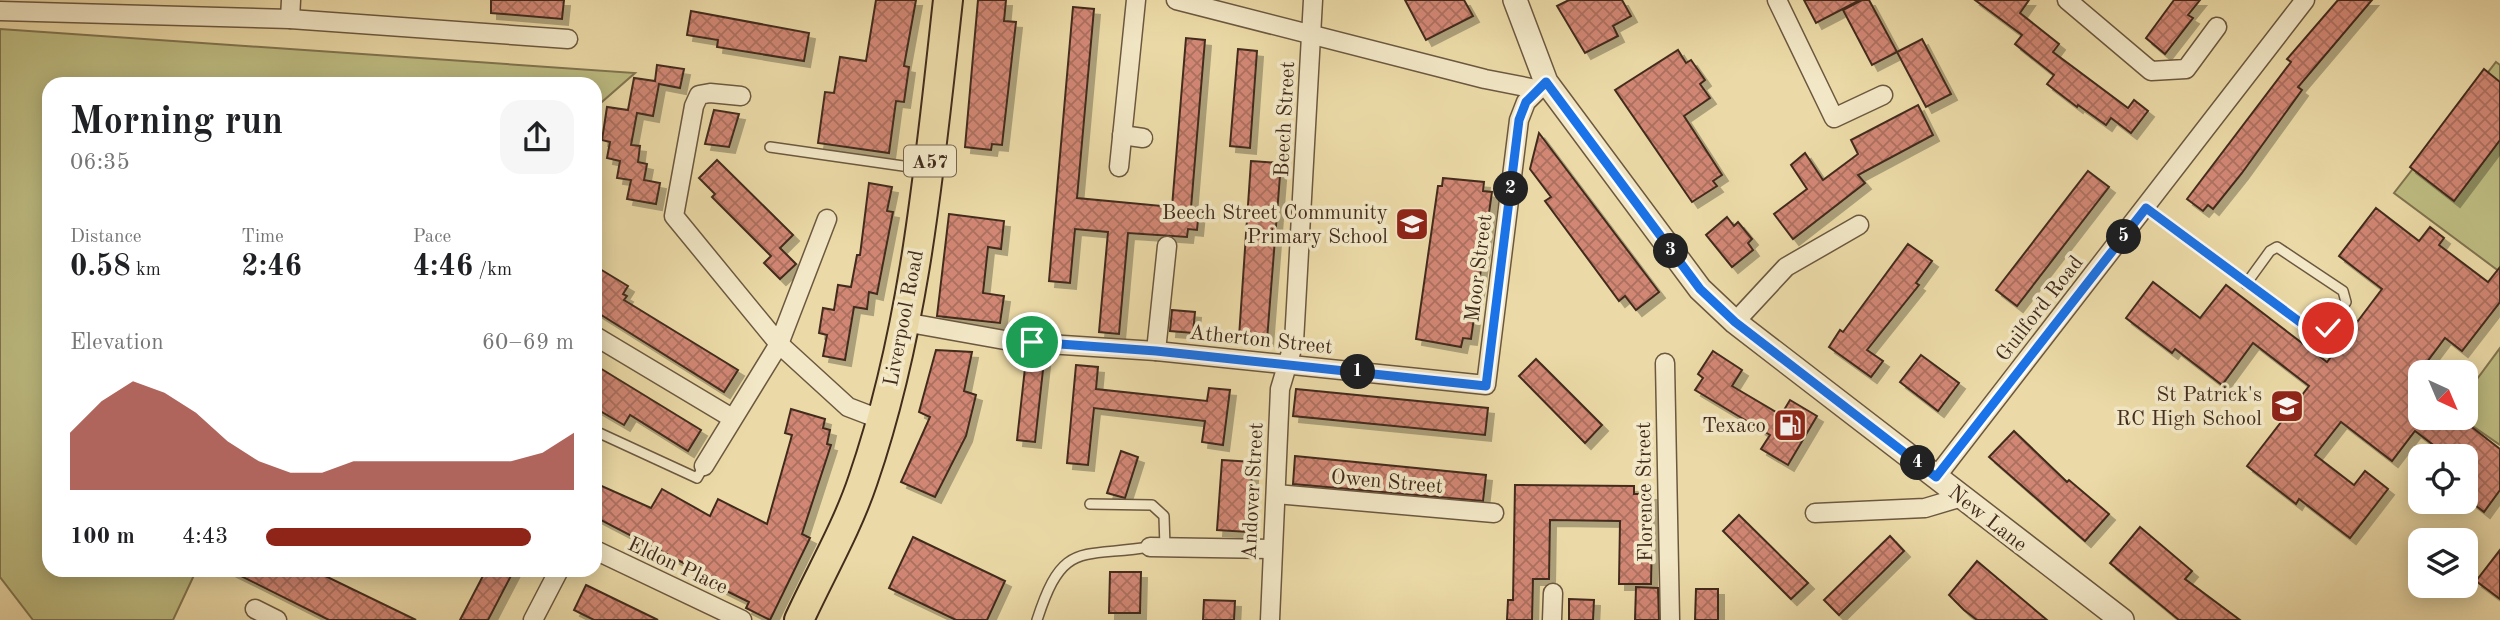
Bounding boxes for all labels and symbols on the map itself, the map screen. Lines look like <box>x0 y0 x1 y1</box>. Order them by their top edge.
street label: Beech Street <box>1272 61 1299 178</box>
road number: A57 <box>904 146 956 176</box>
pin: 2 <box>1494 172 1528 206</box>
place label: Beech Street Community Primary School <box>1162 203 1388 248</box>
school or university icon: Beech Street Community Primary School <box>1393 205 1431 243</box>
street label: Moor Street <box>1462 213 1497 323</box>
pin: 5 <box>2106 219 2142 254</box>
pin: 3 <box>1654 233 1688 268</box>
street label: Liverpool Road <box>881 248 928 388</box>
street label: Guilford Road <box>1993 252 2088 366</box>
pin <box>2298 298 2358 358</box>
pin <box>1002 312 1062 372</box>
street label: Atherton Street <box>1188 323 1333 358</box>
pin: 1 <box>1340 354 1376 390</box>
north arrow <box>2408 360 2478 430</box>
place label: St Patrick's RC High School <box>2116 385 2262 430</box>
school or university icon: St Patrick's RC High School <box>2268 387 2306 425</box>
fuel station icon: Texaco <box>1771 406 1809 444</box>
place label: Texaco <box>1702 416 1766 437</box>
street label: Andover Street <box>1239 422 1268 560</box>
street label: Florence Street <box>1634 422 1657 562</box>
pin: 4 <box>1900 446 1936 480</box>
street label: Owen Street <box>1330 467 1444 498</box>
street label: New Lane <box>1944 482 2030 556</box>
street label: Eldon Place <box>624 534 731 599</box>

